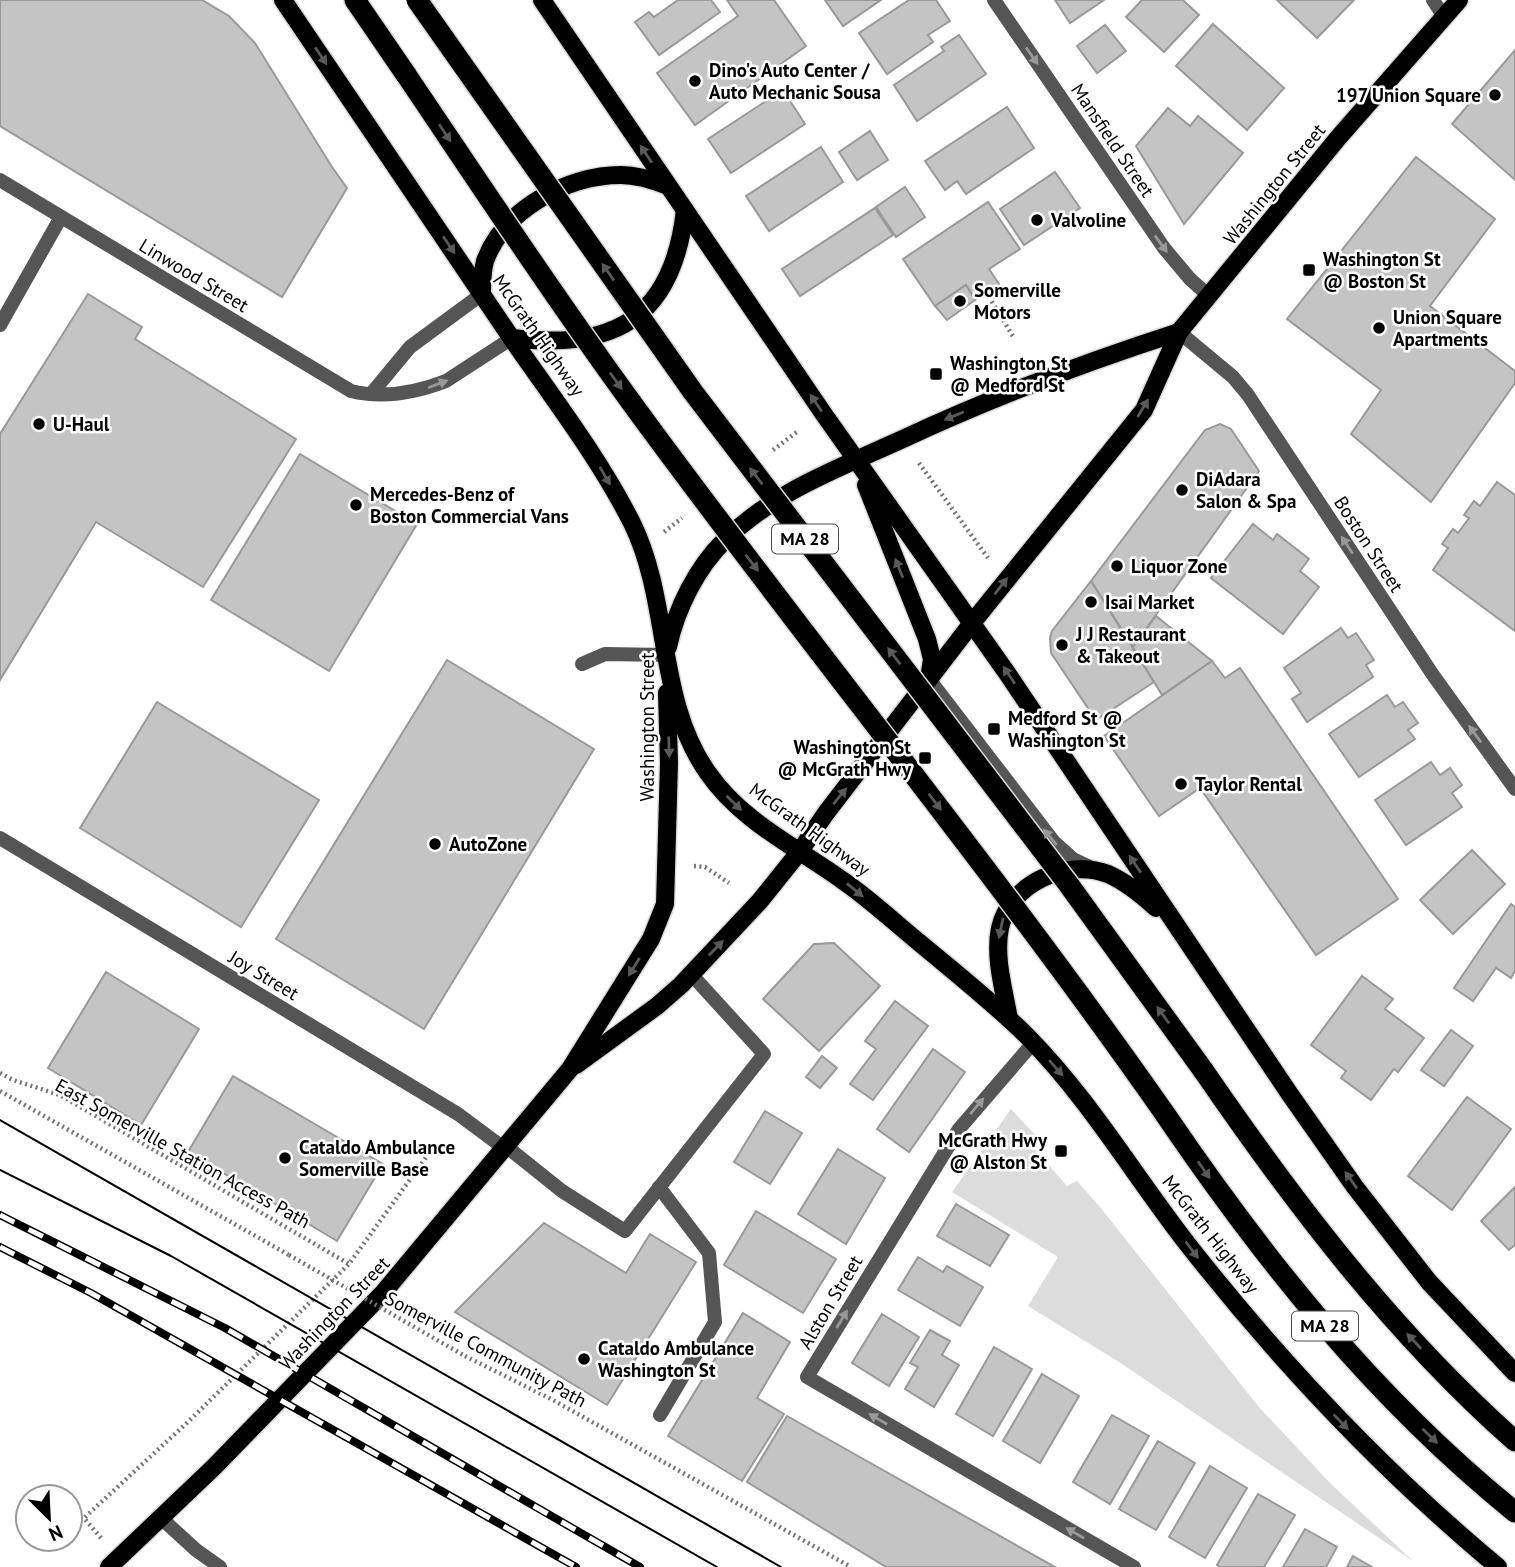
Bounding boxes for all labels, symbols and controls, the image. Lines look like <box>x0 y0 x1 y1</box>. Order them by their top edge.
one-way arrow <box>314 47 328 65</box>
one-way arrow <box>1025 47 1039 65</box>
place label: Dino's Auto Center / Auto Mechanic Sousa <box>709 58 881 104</box>
marker: Dino's Auto Center / Auto Mechanic Sousa <box>687 73 703 89</box>
street label: Mansfield Street <box>1066 79 1160 202</box>
place label: 197 Union Square <box>1336 83 1481 107</box>
marker: 197 Union Square <box>1487 87 1503 103</box>
street label: Washington Street <box>1218 118 1331 249</box>
one-way arrow <box>438 124 452 142</box>
one-way arrow <box>640 144 653 163</box>
place label: Valvoline <box>1050 208 1126 232</box>
marker: Valvoline <box>1029 212 1045 228</box>
street label: Linwood Street <box>135 233 253 317</box>
one-way arrow <box>442 235 455 254</box>
one-way arrow <box>1154 235 1168 253</box>
place label: Washington St @ Boston St <box>1323 247 1441 293</box>
marker: Washington St @ Boston St <box>1301 262 1317 278</box>
one-way arrow <box>601 263 615 281</box>
street label: McGrath Highway <box>488 269 590 401</box>
place label: Somerville Motors <box>974 278 1061 324</box>
marker: Somerville Motors <box>952 293 968 309</box>
place label: Union Square Apartments <box>1393 305 1502 351</box>
marker: Union Square Apartments <box>1371 320 1387 336</box>
place label: Washington St @ Medford St <box>950 351 1068 397</box>
marker: Washington St @ Medford St <box>928 366 944 382</box>
one-way arrow <box>609 372 623 390</box>
one-way arrow <box>428 378 449 389</box>
one-way arrow <box>809 394 823 412</box>
one-way arrow <box>1137 399 1149 418</box>
one-way arrow <box>943 411 964 422</box>
place label: U-Haul <box>53 412 110 436</box>
marker: U-Haul <box>31 416 47 432</box>
one-way arrow <box>599 466 612 485</box>
one-way arrow <box>748 467 763 485</box>
place label: DiAdara Salon & Spa <box>1196 467 1296 513</box>
place label: Mercedes-Benz of Boston Commercial Vans <box>370 482 569 528</box>
marker: DiAdara Salon & Spa <box>1174 482 1190 498</box>
street label: Boston Street <box>1329 491 1409 597</box>
marker: Mercedes-Benz of Boston Commercial Vans <box>348 497 364 513</box>
road number: MA 28 <box>772 524 838 554</box>
one-way arrow <box>1341 536 1354 555</box>
one-way arrow <box>744 554 759 572</box>
place label: Liquor Zone <box>1131 554 1227 578</box>
one-way arrow <box>893 557 904 578</box>
marker: Liquor Zone <box>1109 558 1125 574</box>
one-way arrow <box>994 578 1009 596</box>
place label: Isai Market <box>1105 590 1195 614</box>
marker: Isai Market <box>1083 594 1099 610</box>
place label: J J Restaurant & Takeout <box>1075 622 1186 668</box>
marker: J J Restaurant & Takeout <box>1054 637 1070 653</box>
one-way arrow <box>888 647 902 665</box>
street label: Washington Street <box>635 652 659 801</box>
one-way arrow <box>1002 666 1016 684</box>
place label: Medford St @ Washington St <box>1008 706 1126 752</box>
marker: Medford St @ Washington St <box>986 721 1002 737</box>
one-way arrow <box>1468 725 1482 743</box>
place label: Washington St @ McGrath Hwy <box>777 735 912 781</box>
one-way arrow <box>663 736 675 758</box>
marker: Washington St @ McGrath Hwy <box>917 750 933 766</box>
place label: Taylor Rental <box>1195 772 1302 796</box>
marker: Taylor Rental <box>1173 776 1189 792</box>
street label: McGrath Highway <box>745 777 875 881</box>
one-way arrow <box>832 787 847 805</box>
one-way arrow <box>928 793 942 811</box>
one-way arrow <box>726 794 743 811</box>
one-way arrow <box>1042 828 1058 846</box>
place label: AutoZone <box>449 832 527 856</box>
marker: AutoZone <box>427 836 443 852</box>
one-way arrow <box>1129 855 1142 874</box>
one-way arrow <box>847 882 864 897</box>
one-way arrow <box>996 917 1007 939</box>
one-way arrow <box>707 940 723 957</box>
street label: Joy Street <box>224 944 304 1005</box>
one-way arrow <box>627 957 640 977</box>
one-way arrow <box>1156 1006 1170 1024</box>
one-way arrow <box>1048 1059 1064 1077</box>
street label: East Somerville Station Access Path <box>51 1073 315 1233</box>
one-way arrow <box>969 1098 984 1115</box>
place label: McGrath Hwy @ Alston St <box>938 1128 1048 1174</box>
place label: Cataldo Ambulance Somerville Base <box>299 1135 455 1181</box>
marker: McGrath Hwy @ Alston St <box>1053 1143 1069 1159</box>
marker: Cataldo Ambulance Somerville Base <box>277 1150 293 1166</box>
one-way arrow <box>1197 1161 1211 1179</box>
street label: McGrath Highway <box>1157 1170 1265 1298</box>
one-way arrow <box>1344 1171 1358 1189</box>
one-way arrow <box>1185 1240 1200 1258</box>
street label: Alston Street <box>793 1250 868 1353</box>
street label: Washington Street <box>274 1251 395 1375</box>
street label: Somerville Community Path <box>381 1286 591 1412</box>
one-way arrow <box>836 1310 849 1329</box>
road number: MA 28 <box>1292 1311 1358 1340</box>
one-way arrow <box>1407 1333 1423 1350</box>
place label: Cataldo Ambulance Washington St <box>598 1336 754 1382</box>
marker: Cataldo Ambulance Washington St <box>576 1351 592 1367</box>
one-way arrow <box>868 1413 887 1425</box>
one-way arrow <box>1333 1413 1349 1430</box>
one-way arrow <box>1421 1427 1438 1443</box>
north arrow <box>14 1483 84 1553</box>
text: N <box>45 1520 66 1547</box>
one-way arrow <box>1065 1527 1084 1539</box>

